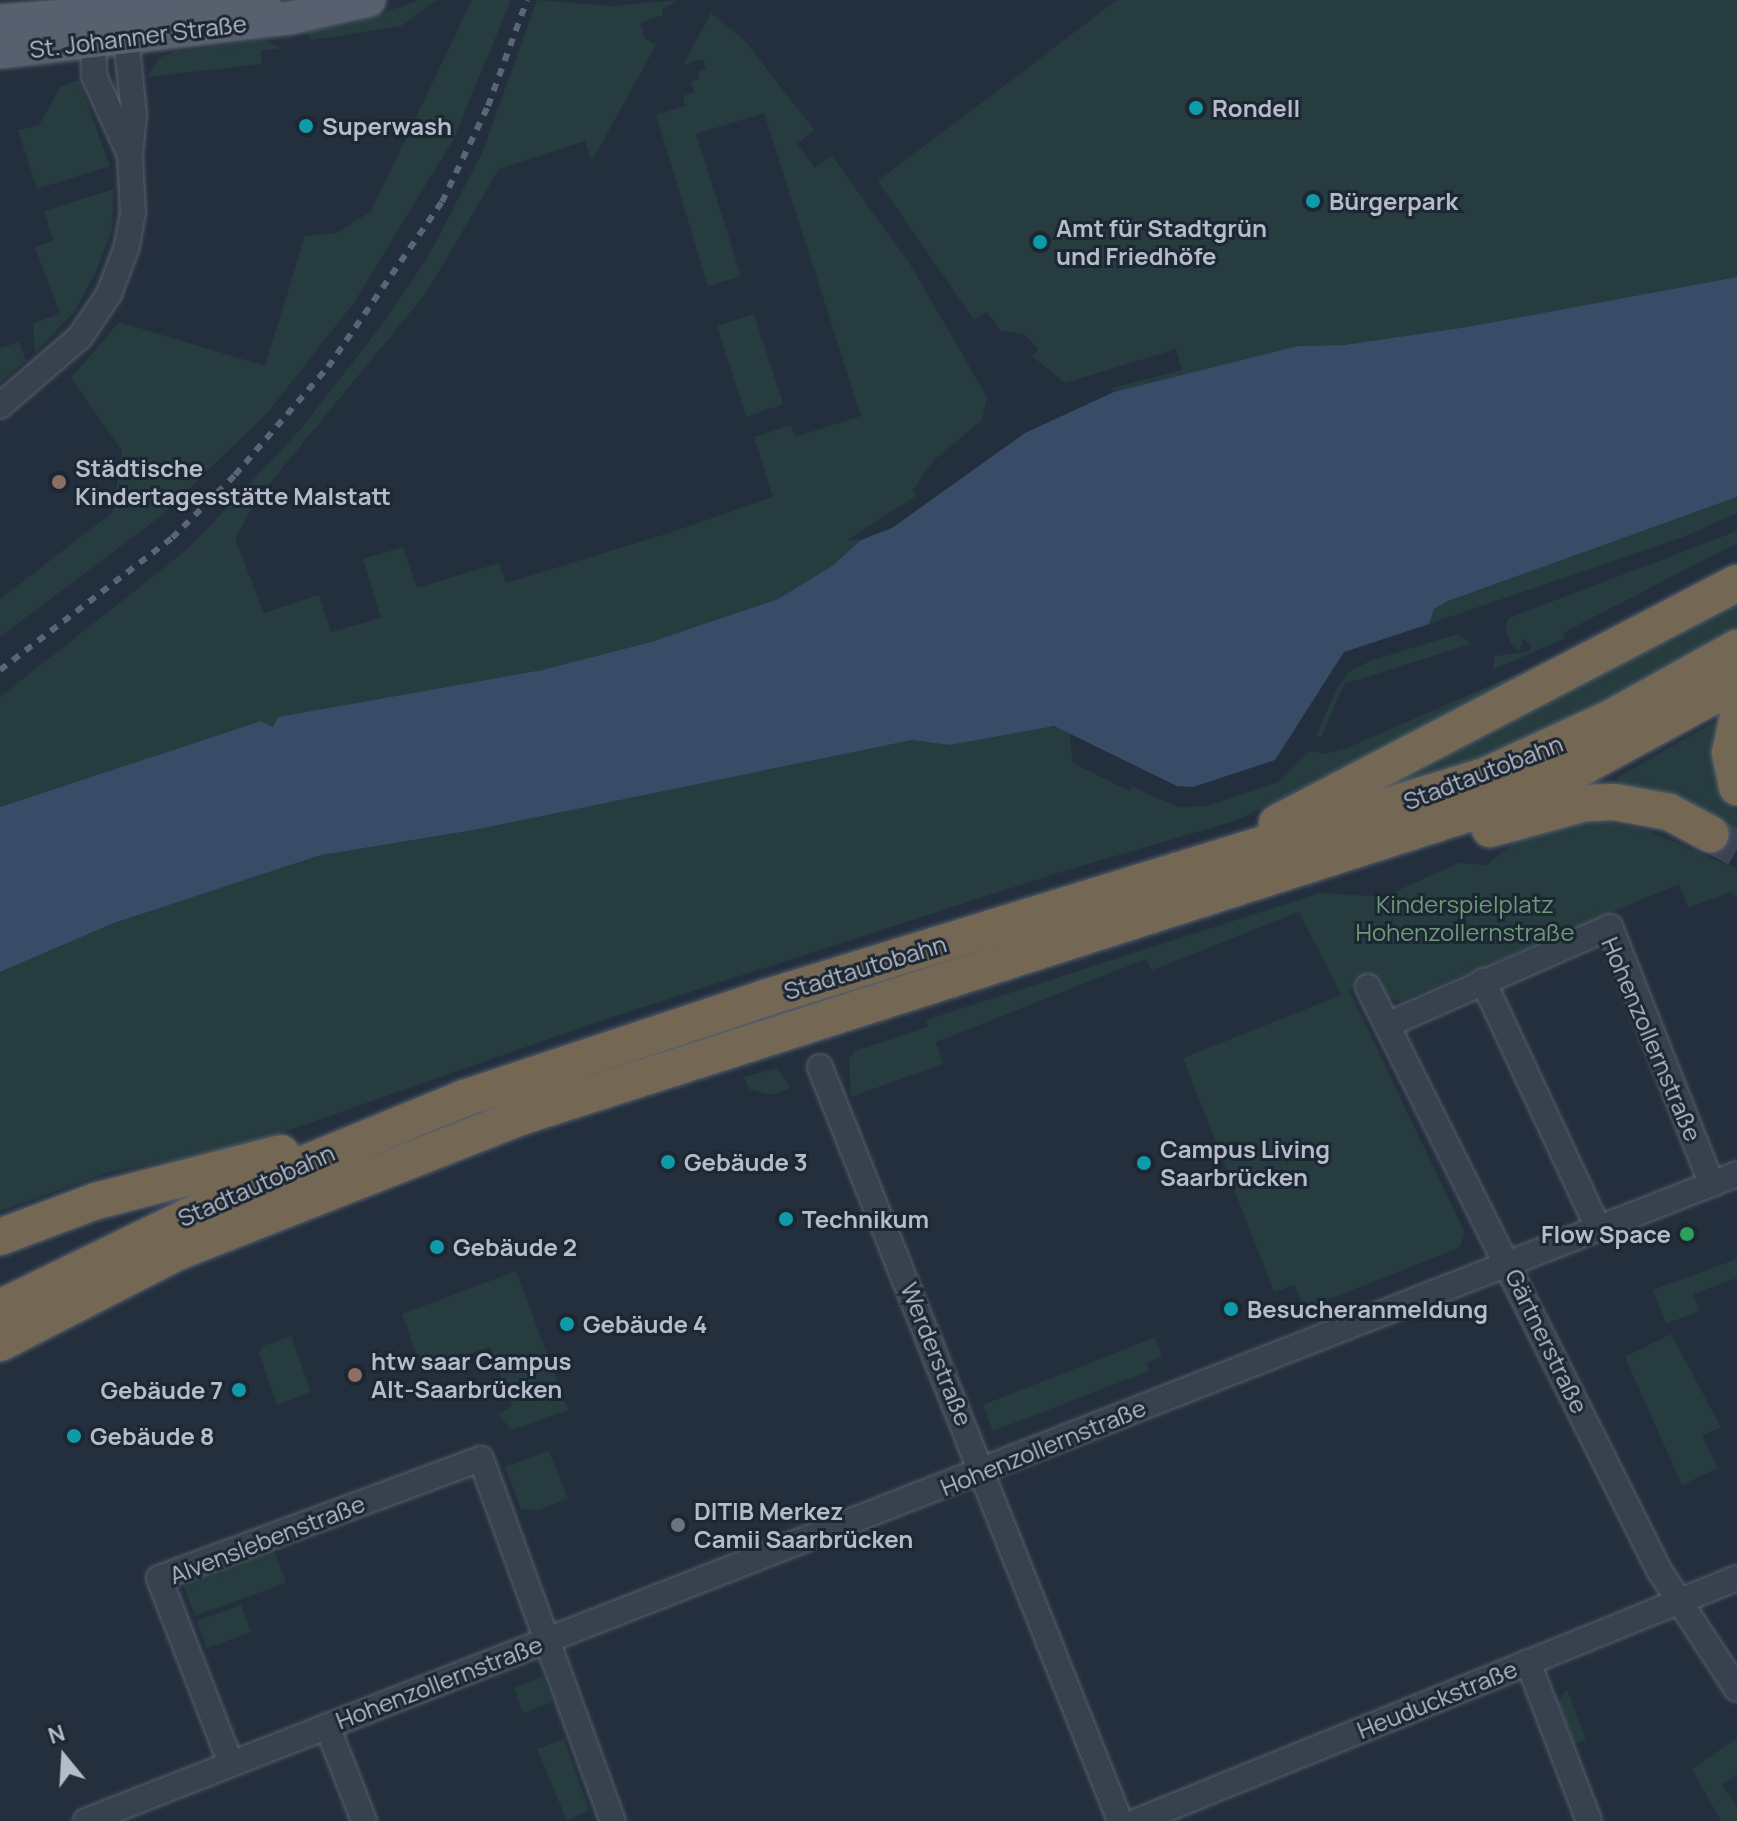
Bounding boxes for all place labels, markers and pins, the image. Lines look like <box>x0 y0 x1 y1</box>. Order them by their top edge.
place label: Rondell <box>1212 94 1300 122</box>
marker: Rondell <box>1187 99 1205 117</box>
place label: Superwash <box>322 112 452 140</box>
marker: Superwash <box>297 117 315 135</box>
place label: Bürgerpark <box>1329 187 1458 215</box>
marker: Bürgerpark <box>1304 192 1322 210</box>
place label: Amt für Stadtgrün und Friedhöfe <box>1056 214 1267 270</box>
marker: Amt für Stadtgrün und Friedhöfe <box>1031 233 1049 251</box>
place label: Städtische Kindertagesstätte Malstatt <box>75 454 391 510</box>
marker: Städtische Kindertagesstätte Malstatt <box>50 473 68 491</box>
place label: Campus Living Saarbrücken <box>1160 1135 1330 1191</box>
place label: Gebäude 3 <box>684 1148 808 1176</box>
marker: Gebäude 3 <box>659 1153 677 1171</box>
marker: Campus Living Saarbrücken <box>1135 1154 1153 1172</box>
place label: Technikum <box>802 1205 929 1233</box>
marker: Technikum <box>777 1210 795 1228</box>
place label: Flow Space <box>1541 1220 1671 1248</box>
marker: Flow Space <box>1678 1225 1696 1243</box>
place label: Gebäude 2 <box>453 1233 577 1261</box>
marker: Gebäude 2 <box>428 1238 446 1256</box>
place label: Besucheranmeldung <box>1247 1295 1488 1323</box>
marker: Besucheranmeldung <box>1222 1300 1240 1318</box>
place label: Gebäude 4 <box>583 1310 707 1338</box>
marker: Gebäude 4 <box>558 1315 576 1333</box>
place label: htw saar Campus Alt-Saarbrücken <box>371 1347 571 1403</box>
marker: htw saar Campus Alt-Saarbrücken <box>346 1366 364 1384</box>
place label: Gebäude 7 <box>101 1376 223 1404</box>
marker: Gebäude 7 <box>230 1381 248 1399</box>
place label: Gebäude 8 <box>90 1422 214 1450</box>
marker: Gebäude 8 <box>65 1427 83 1445</box>
place label: DITIB Merkez Camii Saarbrücken <box>694 1497 913 1553</box>
marker: DITIB Merkez Camii Saarbrücken <box>669 1516 687 1534</box>

